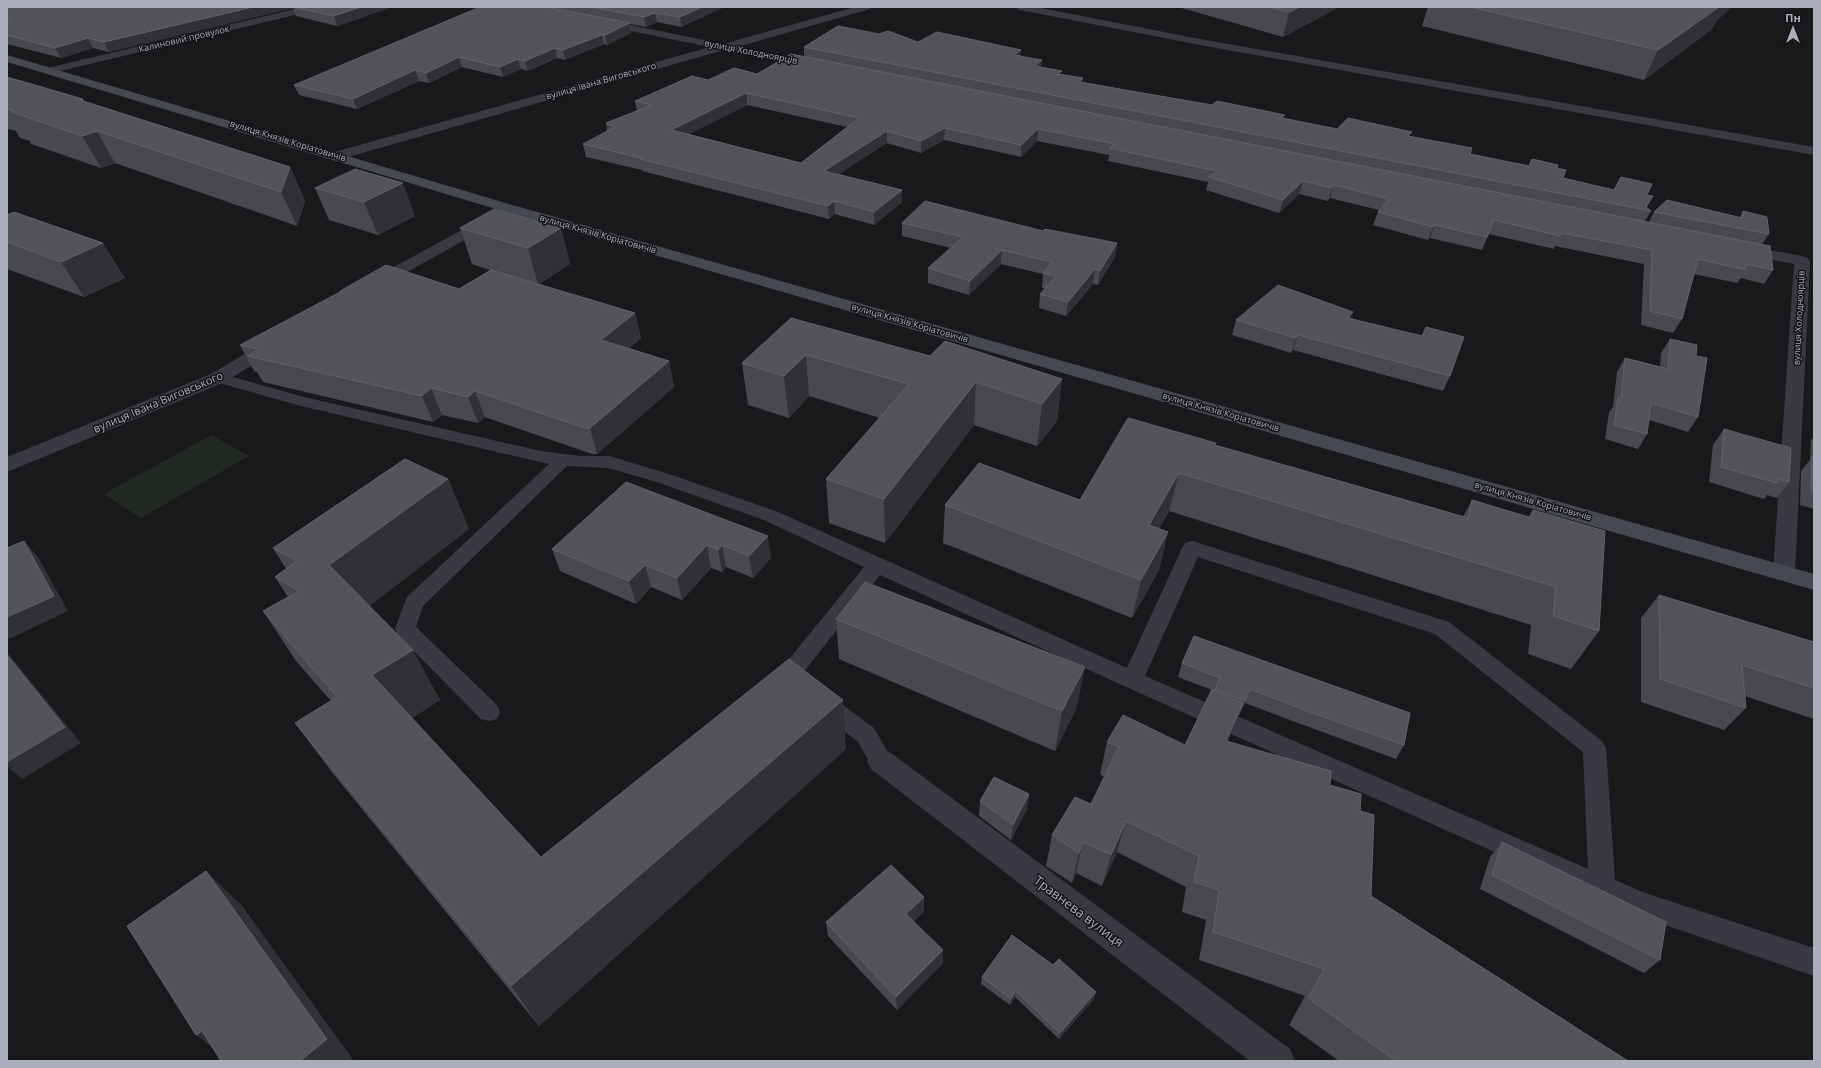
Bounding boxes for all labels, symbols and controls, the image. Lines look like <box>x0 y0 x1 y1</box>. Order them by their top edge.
north arrow <box>1773 8 1813 48</box>
text: Пн <box>1785 10 1801 25</box>
street label: Калиновий провулок <box>137 22 231 55</box>
street label: вулиця Холодноярців <box>703 36 799 67</box>
street label: вулиця Івана Виговського <box>544 59 658 103</box>
street label: вулиця Князів Коріатовичів <box>228 117 348 164</box>
street label: вулиця Князів Коріатовичів <box>538 211 658 256</box>
street label: вулиця Холодноярців <box>1790 270 1807 366</box>
street label: вулиця Князів Коріатовичів <box>850 300 970 345</box>
street label: вулиця Івана Виговського <box>91 367 225 436</box>
street label: вулиця Князів Коріатовичів <box>1161 389 1281 434</box>
street label: вулиця Князів Коріатовичів <box>1473 478 1593 523</box>
street label: Травнева вулиця <box>1030 871 1128 951</box>

